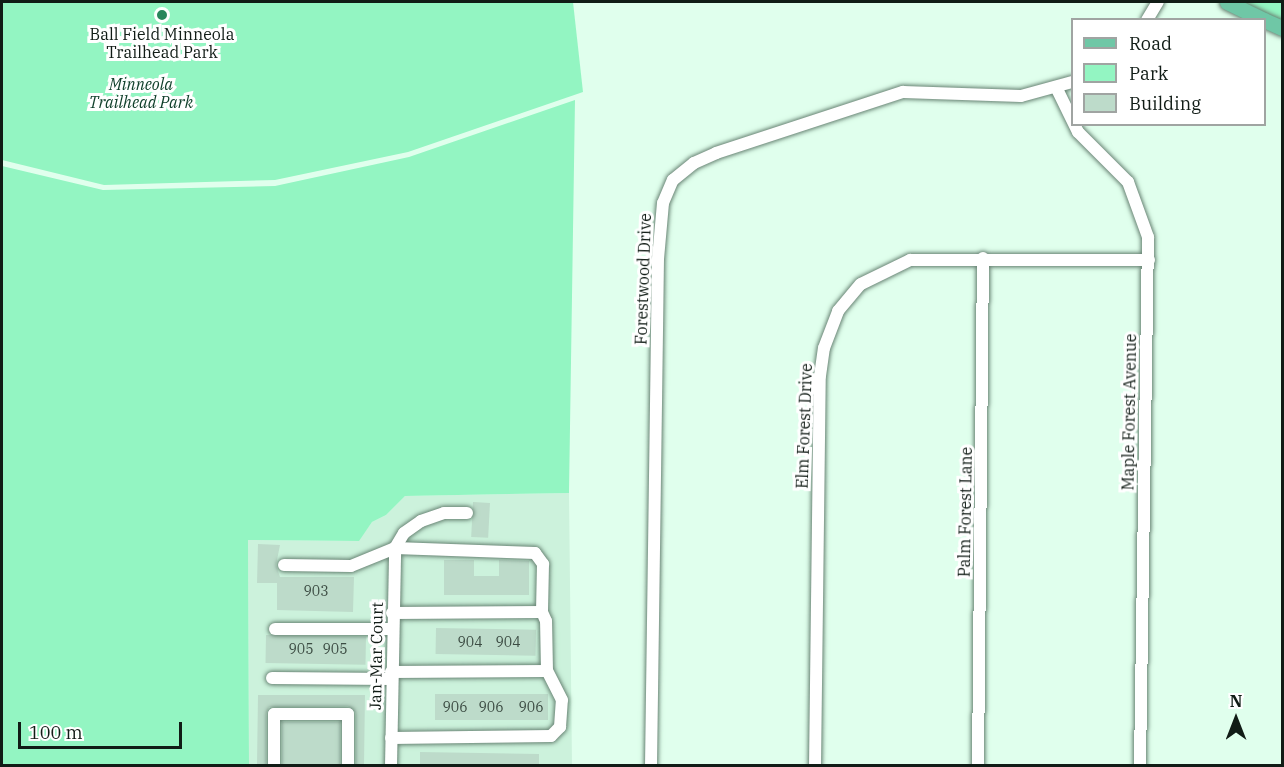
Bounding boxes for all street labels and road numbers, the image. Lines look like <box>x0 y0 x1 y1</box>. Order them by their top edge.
street label: Forestwood Drive <box>631 213 655 345</box>
street label: Maple Forest Avenue <box>1118 333 1140 491</box>
street label: Elm Forest Drive <box>792 363 816 489</box>
street label: Palm Forest Lane <box>954 447 976 577</box>
street label: Jan-Mar Court <box>365 602 387 710</box>

